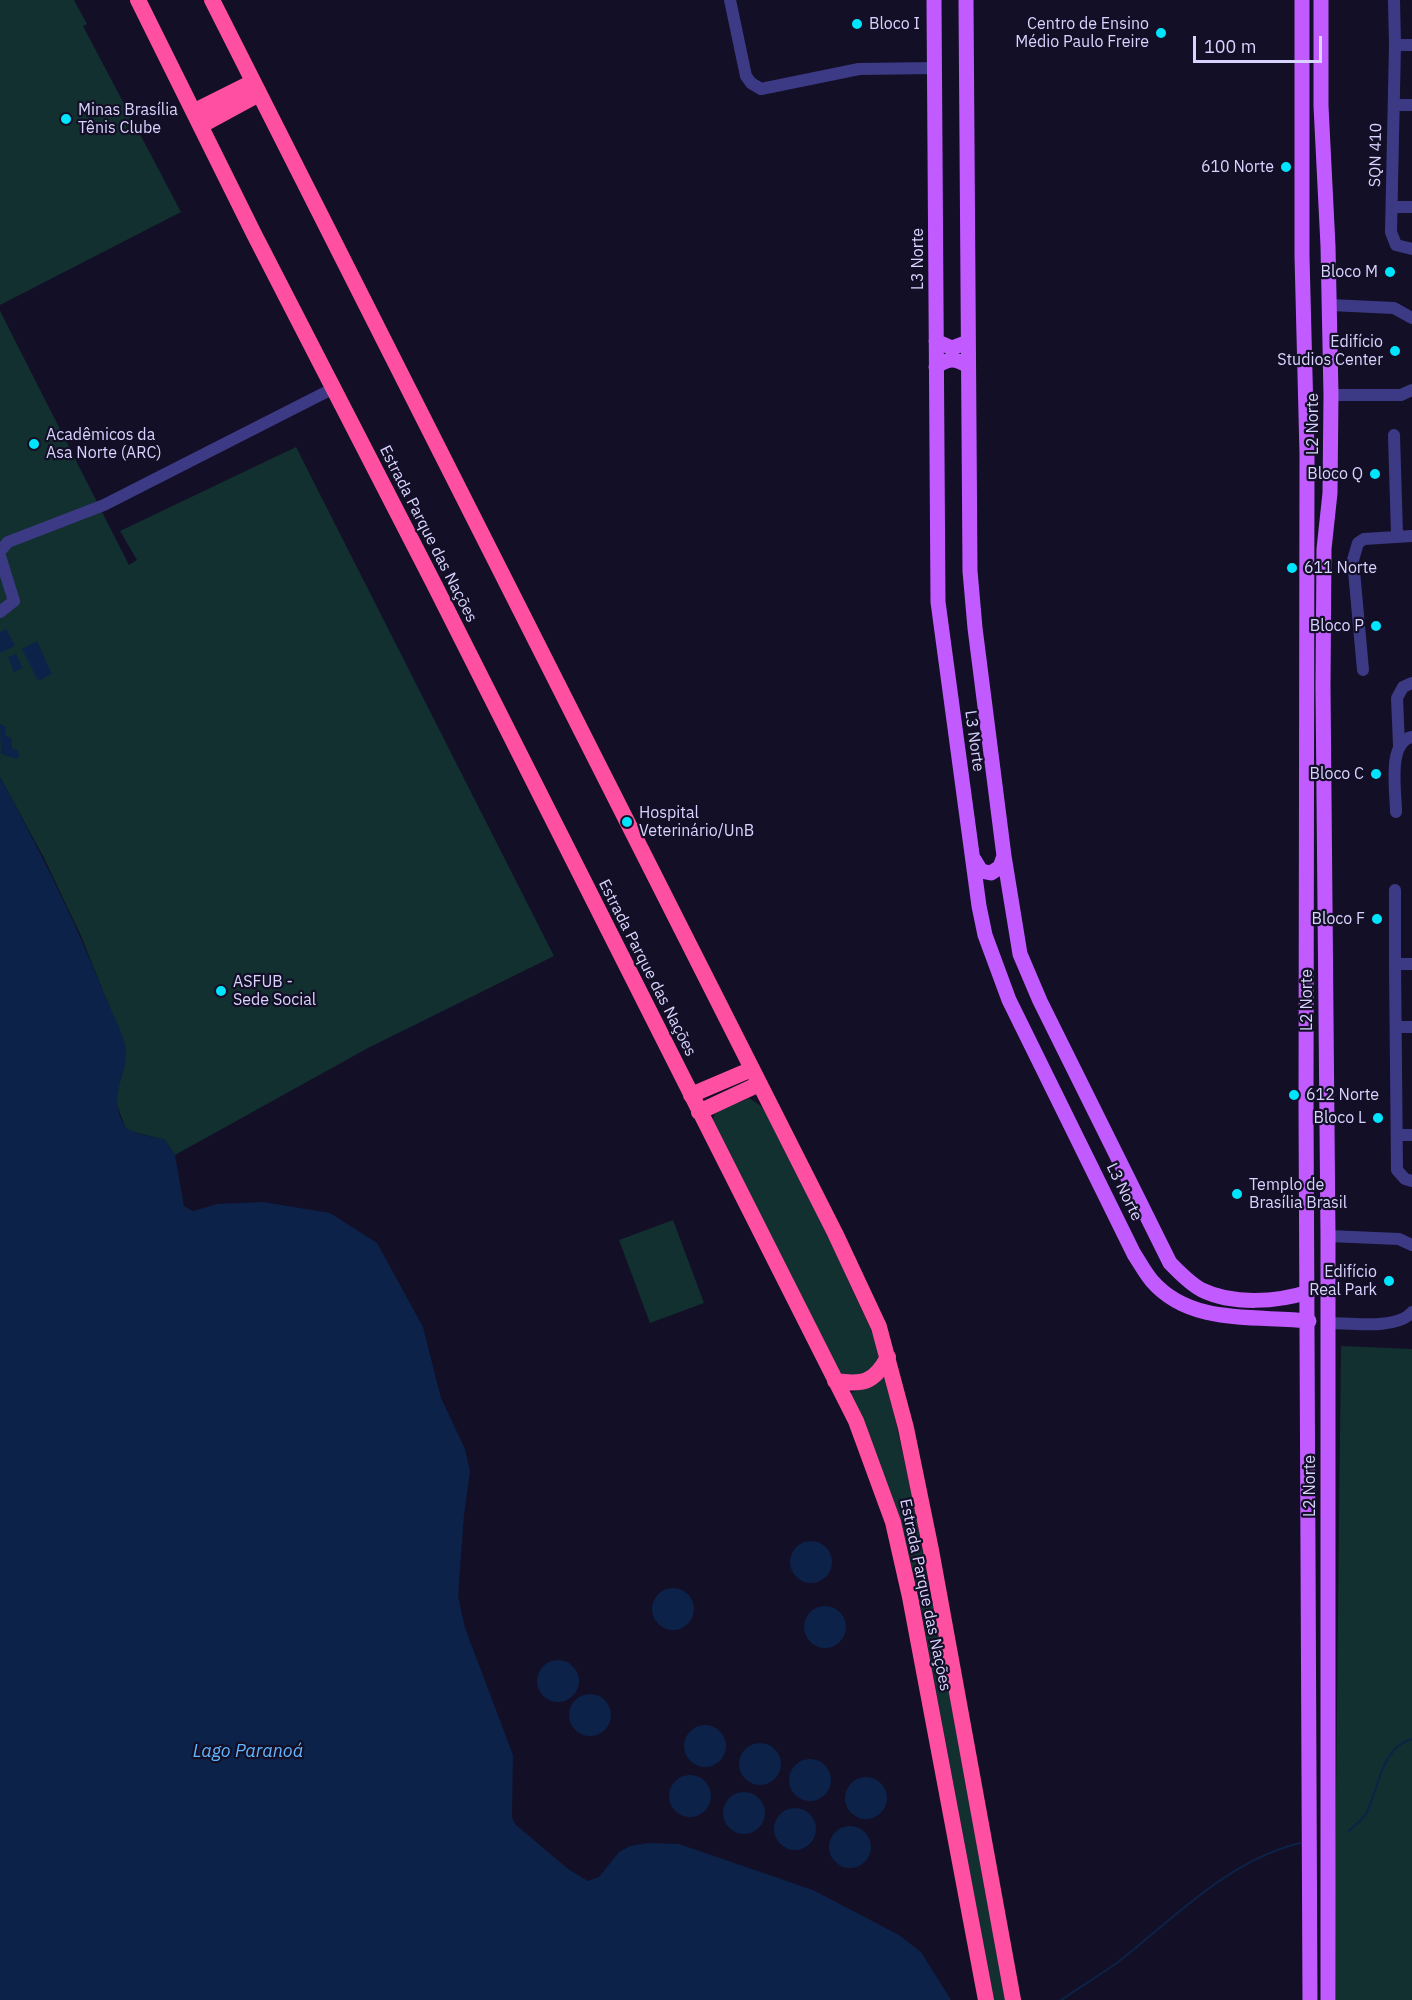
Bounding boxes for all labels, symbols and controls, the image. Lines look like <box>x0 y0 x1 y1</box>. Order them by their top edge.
place label: Bloco I <box>869 14 920 34</box>
place label: Centro de Ensino Médio Paulo Freire <box>1015 14 1149 52</box>
marker: Bloco I <box>850 17 864 31</box>
scale bar <box>1196 24 1325 62</box>
marker: Centro de Ensino Médio Paulo Freire <box>1154 26 1168 40</box>
text: 100 m <box>1204 35 1256 58</box>
place label: Minas Brasília Tênis Clube <box>78 100 178 138</box>
marker: Minas Brasília Tênis Clube <box>59 112 73 126</box>
street label: SQN 410 <box>1366 123 1386 187</box>
place label: 610 Norte <box>1201 157 1274 177</box>
marker: 610 Norte <box>1279 160 1293 174</box>
street label: L3 Norte <box>908 228 928 290</box>
place label: Bloco M <box>1321 262 1378 282</box>
marker: Bloco M <box>1383 265 1397 279</box>
place label: Edifício Studios Center <box>1277 332 1383 370</box>
marker: Edifício Studios Center <box>1388 344 1402 358</box>
street label: L2 Norte <box>1303 393 1323 455</box>
place label: Acadêmicos da Asa Norte (ARC) <box>46 425 162 463</box>
marker: Acadêmicos da Asa Norte (ARC) <box>27 437 41 451</box>
street label: Estrada Parque das Nações <box>375 442 481 626</box>
place label: Bloco Q <box>1307 464 1363 484</box>
marker: Bloco Q <box>1368 467 1382 481</box>
place label: 611 Norte <box>1304 558 1377 578</box>
marker: 611 Norte <box>1285 561 1299 575</box>
place label: Bloco P <box>1310 616 1364 636</box>
marker: Bloco P <box>1369 619 1383 633</box>
street label: L3 Norte <box>960 709 988 773</box>
place label: Bloco C <box>1310 764 1364 784</box>
marker: Bloco C <box>1369 767 1383 781</box>
place label: Hospital Veterinário/UnB <box>639 803 754 841</box>
marker: Hospital Veterinário/UnB <box>620 815 634 829</box>
street label: Estrada Parque das Nações <box>594 876 700 1060</box>
place label: Bloco F <box>1312 909 1365 929</box>
marker: Bloco F <box>1370 912 1384 926</box>
street label: L2 Norte <box>1297 969 1317 1031</box>
place label: ASFUB - Sede Social <box>233 972 316 1010</box>
marker: ASFUB - Sede Social <box>214 984 228 998</box>
place label: 612 Norte <box>1306 1085 1379 1105</box>
marker: 612 Norte <box>1287 1088 1301 1102</box>
place label: Bloco L <box>1314 1108 1366 1128</box>
marker: Bloco L <box>1371 1111 1385 1125</box>
street label: L3 Norte <box>1102 1160 1146 1224</box>
place label: Templo de Brasília Brasil <box>1249 1175 1347 1213</box>
marker: Templo de Brasília Brasil <box>1230 1187 1244 1201</box>
place label: Edifício Real Park <box>1309 1262 1377 1300</box>
marker: Edifício Real Park <box>1382 1274 1396 1288</box>
street label: L2 Norte <box>1300 1455 1320 1517</box>
street label: Estrada Parque das Nações <box>895 1497 955 1693</box>
water label: Lago Paranoá <box>193 1741 303 1763</box>

